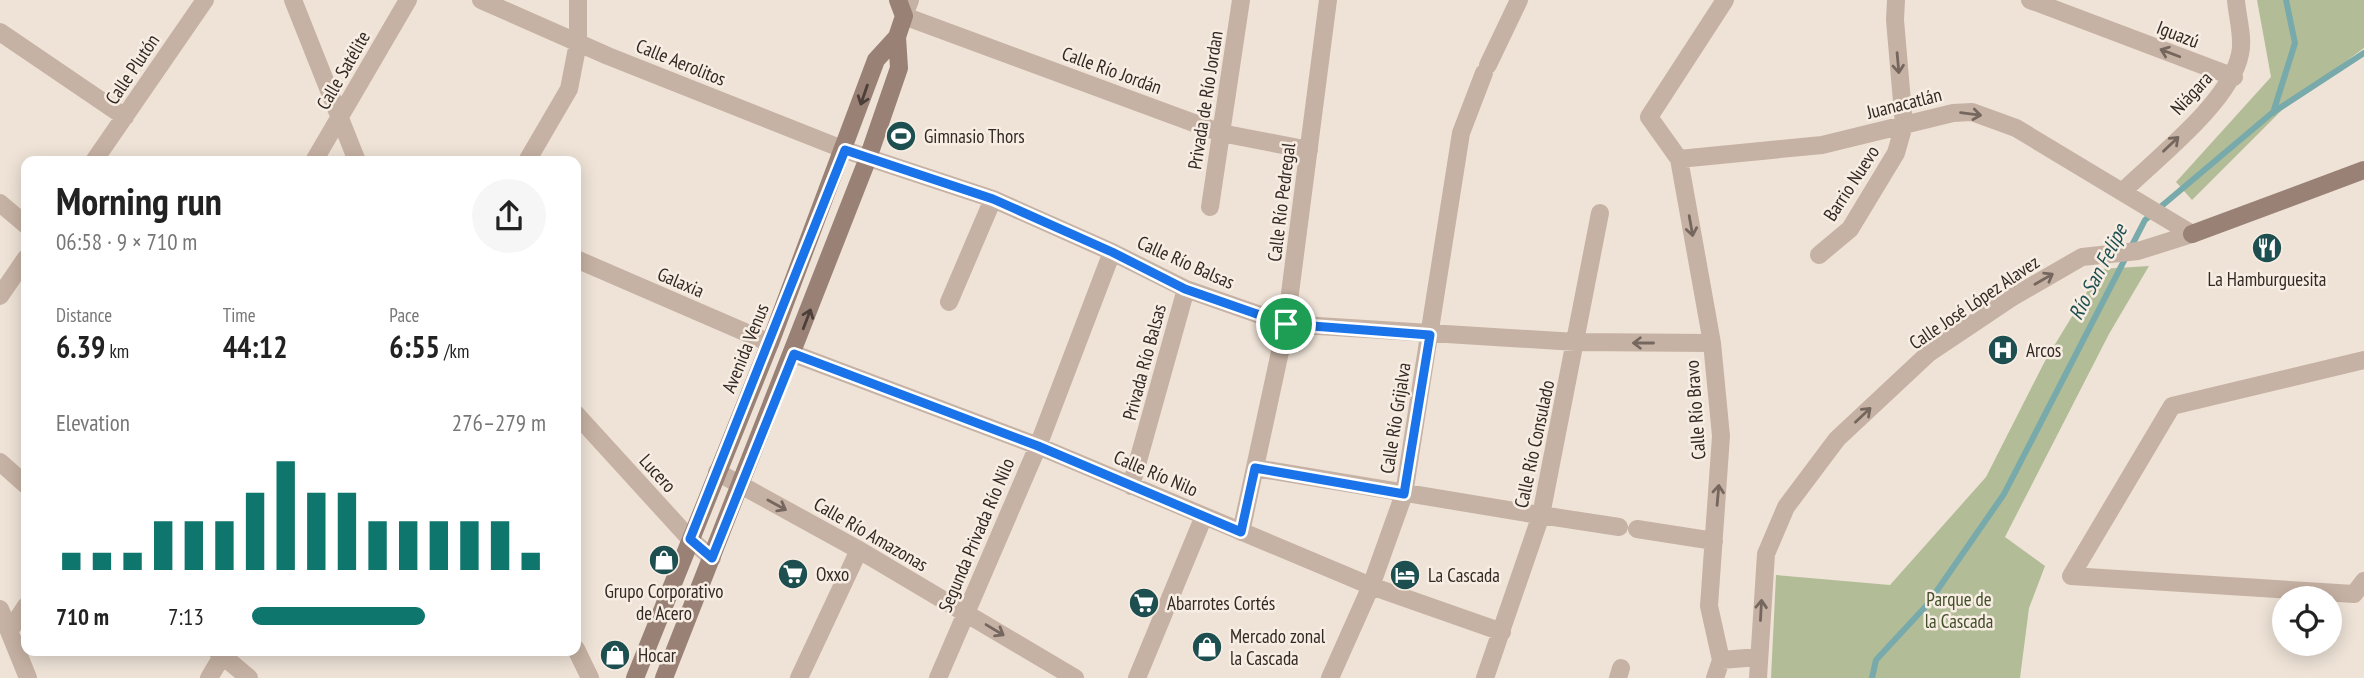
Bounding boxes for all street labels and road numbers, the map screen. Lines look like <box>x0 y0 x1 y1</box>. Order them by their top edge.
street label: Iguazú <box>2153 15 2203 53</box>
street label: Calle Satélite <box>311 26 375 114</box>
street label: Calle Plutón <box>100 29 164 109</box>
street label: Privada de Río Jordan <box>1182 29 1228 171</box>
street label: Calle Aerolitos <box>633 33 729 91</box>
street label: Calle Río Jordán <box>1059 41 1165 99</box>
street label: Niágara <box>2165 66 2217 120</box>
street label: Juanacatlán <box>1863 82 1944 124</box>
street label: Calle Río Pedregal <box>1262 141 1300 263</box>
street label: Barrio Nuevo <box>1818 141 1884 225</box>
street label: Calle Río Balsas <box>1134 230 1238 294</box>
street label: Calle José López Alavez <box>1904 249 2044 354</box>
street label: Galaxia <box>654 261 708 303</box>
street label: Avenida Venus <box>716 300 774 396</box>
street label: Privada Río Balsas <box>1117 301 1171 423</box>
street label: Calle Río Bravo <box>1680 359 1710 461</box>
street label: Calle Río Grijalva <box>1374 361 1416 475</box>
street label: Calle Río Consulado <box>1509 378 1559 510</box>
street label: Calle Río Nilo <box>1110 445 1202 501</box>
street label: Lucero <box>635 449 681 497</box>
street label: Segunda Privada Río Nilo <box>933 454 1019 616</box>
street label: Calle Río Amazonas <box>810 492 932 576</box>

